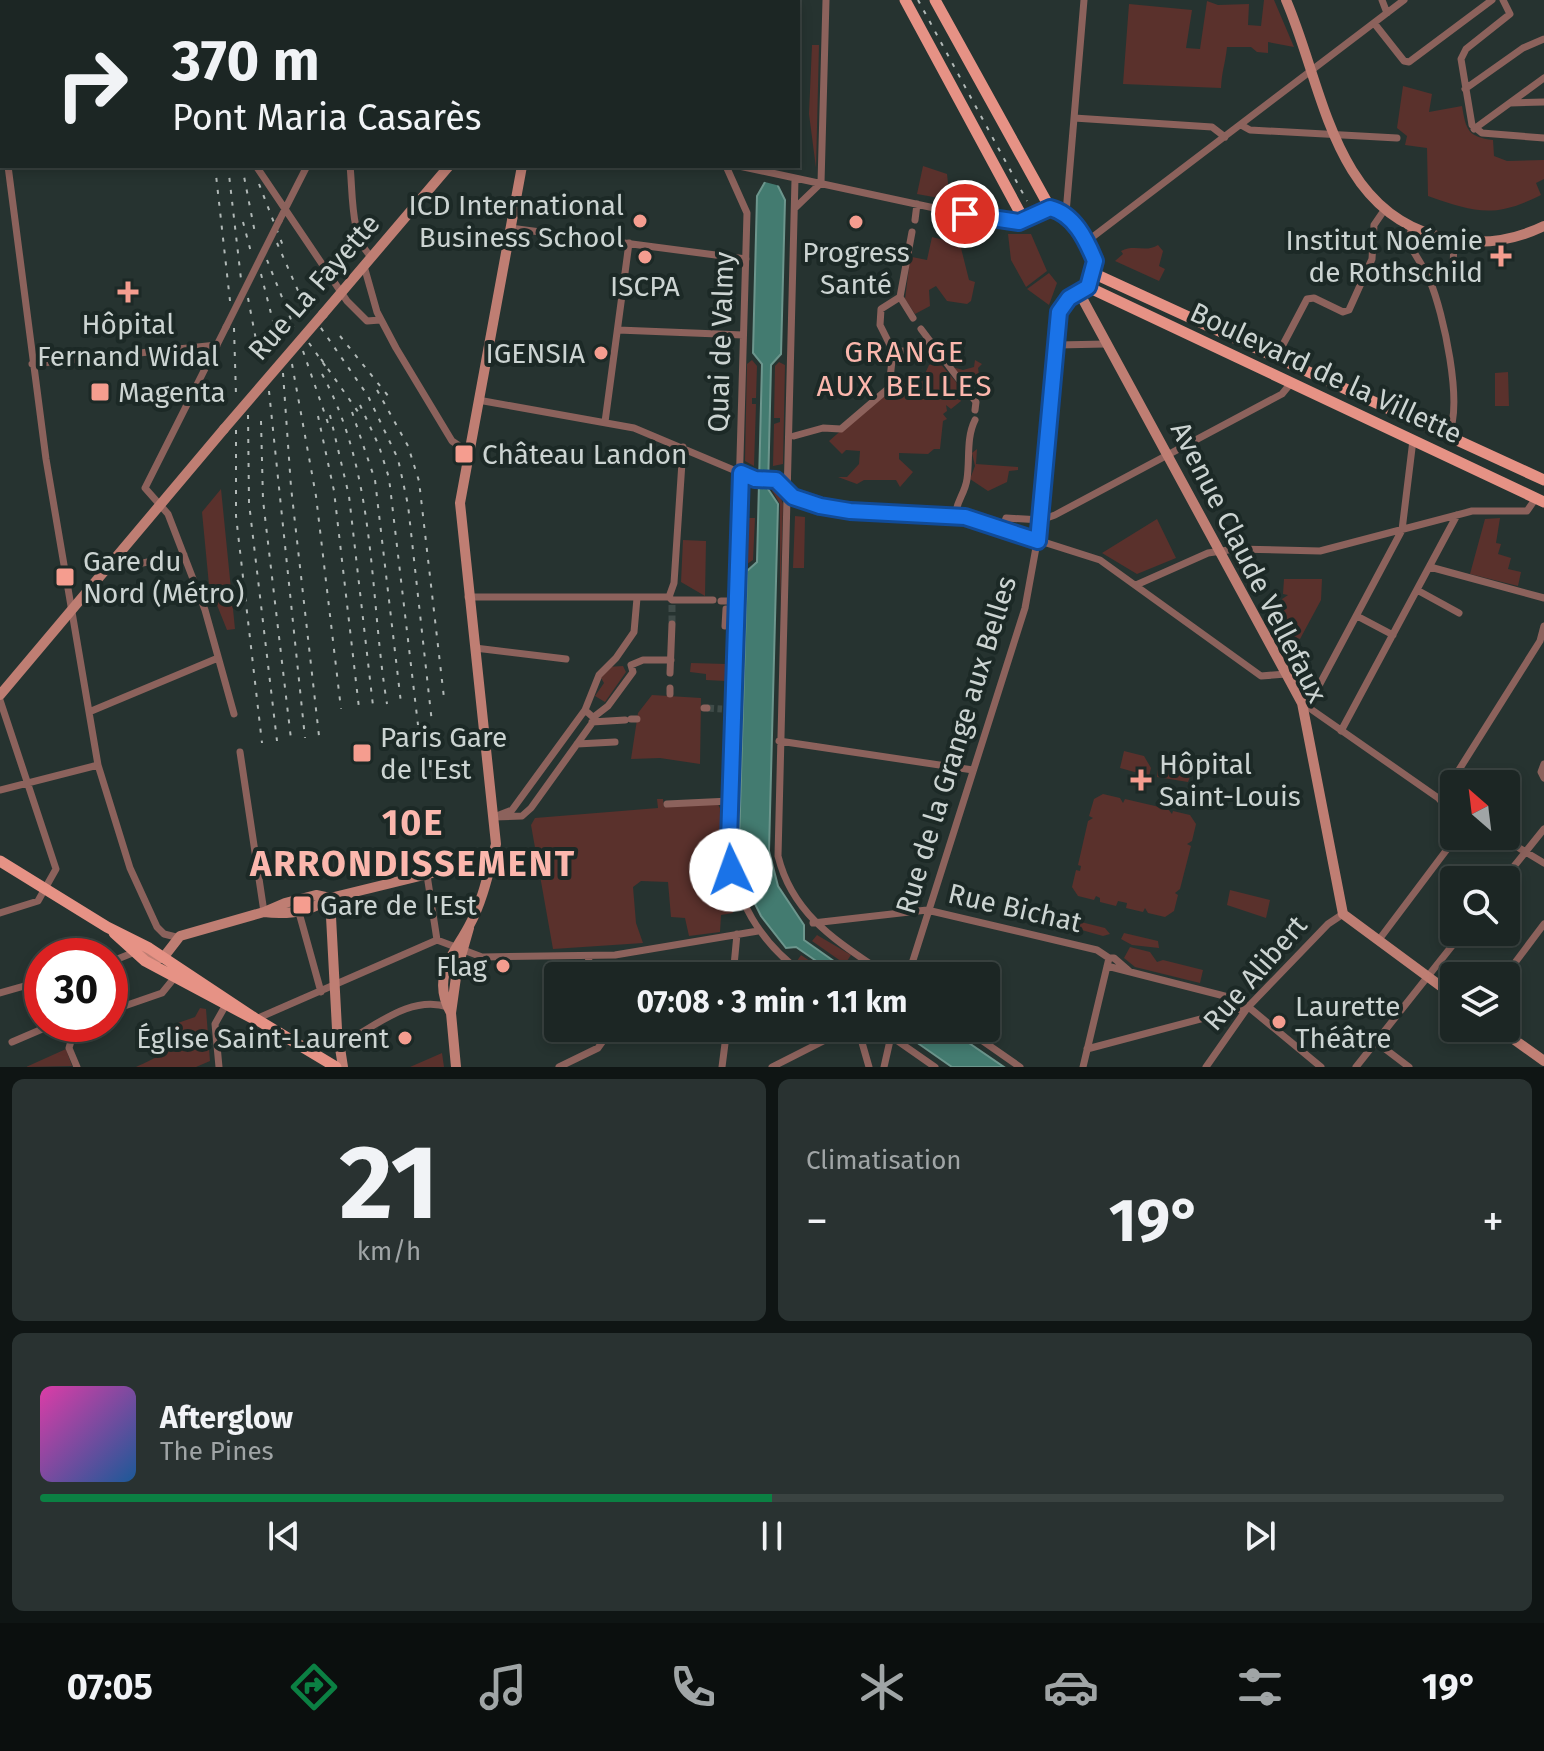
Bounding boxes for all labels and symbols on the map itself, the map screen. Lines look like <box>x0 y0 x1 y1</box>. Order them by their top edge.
pin <box>931 180 999 248</box>
place label: ICD International Business School <box>409 189 624 254</box>
street label: Rue La Fayette <box>241 207 387 367</box>
marker: ICD International Business School <box>631 212 649 230</box>
marker: Progress Santé <box>847 213 865 231</box>
place label: Institut Noémie de Rothschild <box>1285 224 1483 289</box>
place label: Progress Santé <box>802 236 910 301</box>
marker: Institut Noémie de Rothschild <box>1490 245 1512 267</box>
marker: ISCPA <box>636 248 654 266</box>
street label: Quai de Valmy <box>701 251 741 433</box>
place label: ISCPA <box>610 270 680 303</box>
marker: Hôpital Fernand Widal <box>117 281 139 303</box>
street label: Boulevard de la Villette <box>1185 296 1467 450</box>
place label: Hôpital Fernand Widal <box>37 308 219 373</box>
district label: GRANGE AUX BELLES <box>816 334 994 404</box>
place label: IGENSIA <box>485 337 585 370</box>
marker: IGENSIA <box>592 344 610 362</box>
place label: Magenta <box>118 376 226 409</box>
marker: Magenta <box>89 381 111 403</box>
street label: Avenue Claude Vellefaux <box>1164 416 1334 708</box>
place label: Château Landon <box>482 438 687 471</box>
marker: Château Landon <box>453 443 475 465</box>
place label: Gare du Nord (Métro) <box>83 545 244 610</box>
marker: Gare du Nord (Métro) <box>54 566 76 588</box>
street label: Rue de la Grange aux Belles <box>889 572 1023 918</box>
place label: Paris Gare de l'Est <box>380 721 507 786</box>
marker: Paris Gare de l'Est <box>351 742 373 764</box>
place label: Hôpital Saint-Louis <box>1159 748 1301 813</box>
marker: Hôpital Saint-Louis <box>1130 769 1152 791</box>
north arrow <box>1440 770 1520 850</box>
district label: 10E ARRONDISSEMENT <box>249 801 576 886</box>
position arrow <box>689 828 773 912</box>
street label: Rue Bichat <box>945 877 1086 940</box>
place label: Gare de l'Est <box>320 889 478 922</box>
marker: Gare de l'Est <box>291 894 313 916</box>
street label: Rue Alibert <box>1196 908 1314 1037</box>
speed limit sign: 30 <box>24 938 128 1042</box>
place label: Flag <box>436 950 487 983</box>
marker: Flag <box>494 957 512 975</box>
place label: Laurette Théâtre <box>1295 990 1400 1055</box>
marker: Laurette Théâtre <box>1270 1013 1288 1031</box>
place label: Église Saint-Laurent <box>136 1022 390 1055</box>
marker: Église Saint-Laurent <box>396 1029 414 1047</box>

